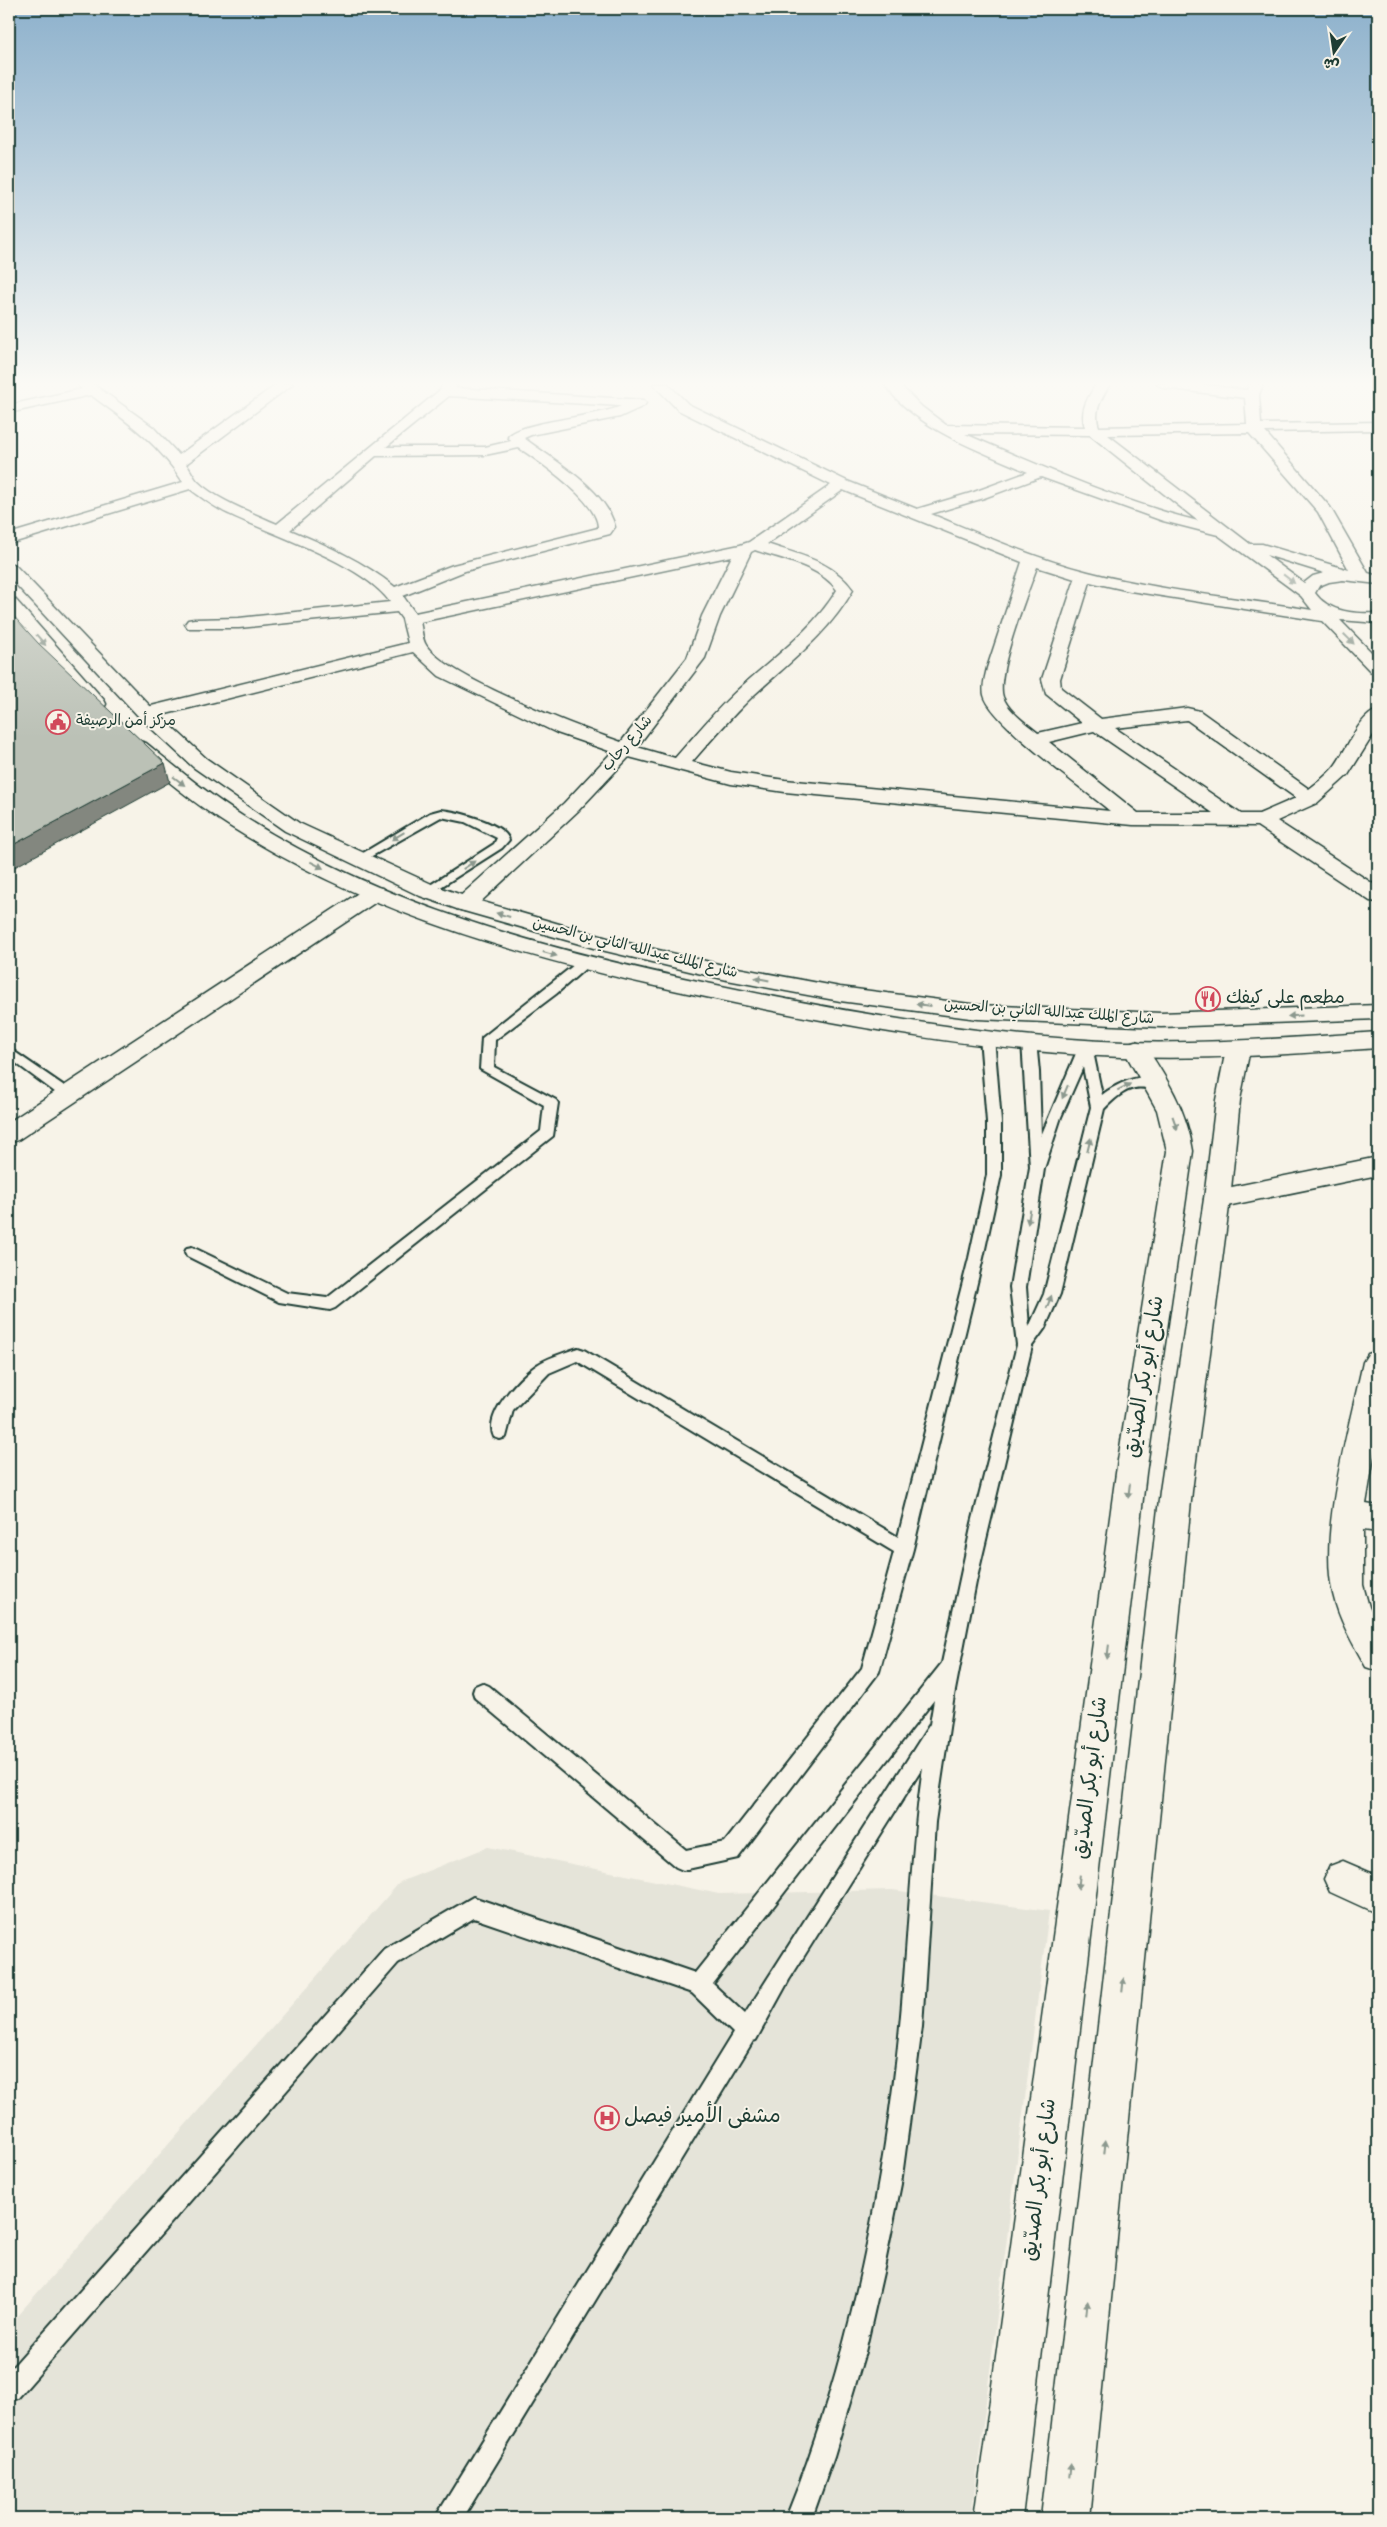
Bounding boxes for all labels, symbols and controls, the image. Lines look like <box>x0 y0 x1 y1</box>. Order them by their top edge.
north arrow <box>1310 28 1360 78</box>
text: ش <box>1322 51 1341 74</box>
one-way arrow <box>1282 573 1295 584</box>
one-way arrow <box>35 633 47 645</box>
one-way arrow <box>1343 633 1355 645</box>
public building icon: مركز أمن الرصيفة <box>45 709 71 735</box>
place label: مركز أمن الرصيفة <box>76 711 176 733</box>
street label: شارع رحاب <box>597 711 659 777</box>
one-way arrow <box>172 776 186 786</box>
one-way arrow <box>391 832 404 841</box>
one-way arrow <box>463 860 476 869</box>
one-way arrow <box>310 861 324 869</box>
one-way arrow <box>495 911 511 919</box>
street label: شارع الملك عبدالله الثاني بن الحسين <box>530 913 740 985</box>
one-way arrow <box>543 951 558 959</box>
one-way arrow <box>754 975 770 983</box>
restaurant icon: مطعم على كيفك <box>1195 986 1221 1012</box>
place label: مطعم على كيفك <box>1226 987 1345 1012</box>
street label: شارع الملك عبدالله الثاني بن الحسين <box>943 995 1155 1031</box>
one-way arrow <box>915 1000 931 1008</box>
one-way arrow <box>1286 1012 1302 1020</box>
one-way arrow <box>1116 1083 1131 1091</box>
one-way arrow <box>1060 1085 1068 1099</box>
one-way arrow <box>1171 1116 1179 1131</box>
one-way arrow <box>1085 1137 1093 1152</box>
one-way arrow <box>1024 1209 1032 1225</box>
street label: شارع أبو بكر الصدّيق <box>1118 1294 1174 1460</box>
one-way arrow <box>1046 1295 1053 1310</box>
one-way arrow <box>1125 1483 1133 1499</box>
one-way arrow <box>1104 1644 1112 1660</box>
street label: شارع أبو بكر الصدّيق <box>1067 1695 1117 1861</box>
one-way arrow <box>1075 1875 1083 1891</box>
one-way arrow <box>1119 1977 1127 1993</box>
street label: شارع أبو بكر الصدّيق <box>1016 2097 1066 2263</box>
place label: مشفى الأمير فيصل <box>624 2101 781 2133</box>
hospital icon: مشفى الأمير فيصل <box>594 2105 620 2131</box>
one-way arrow <box>1101 2138 1109 2154</box>
one-way arrow <box>1083 2300 1091 2316</box>
one-way arrow <box>1066 2461 1074 2477</box>

